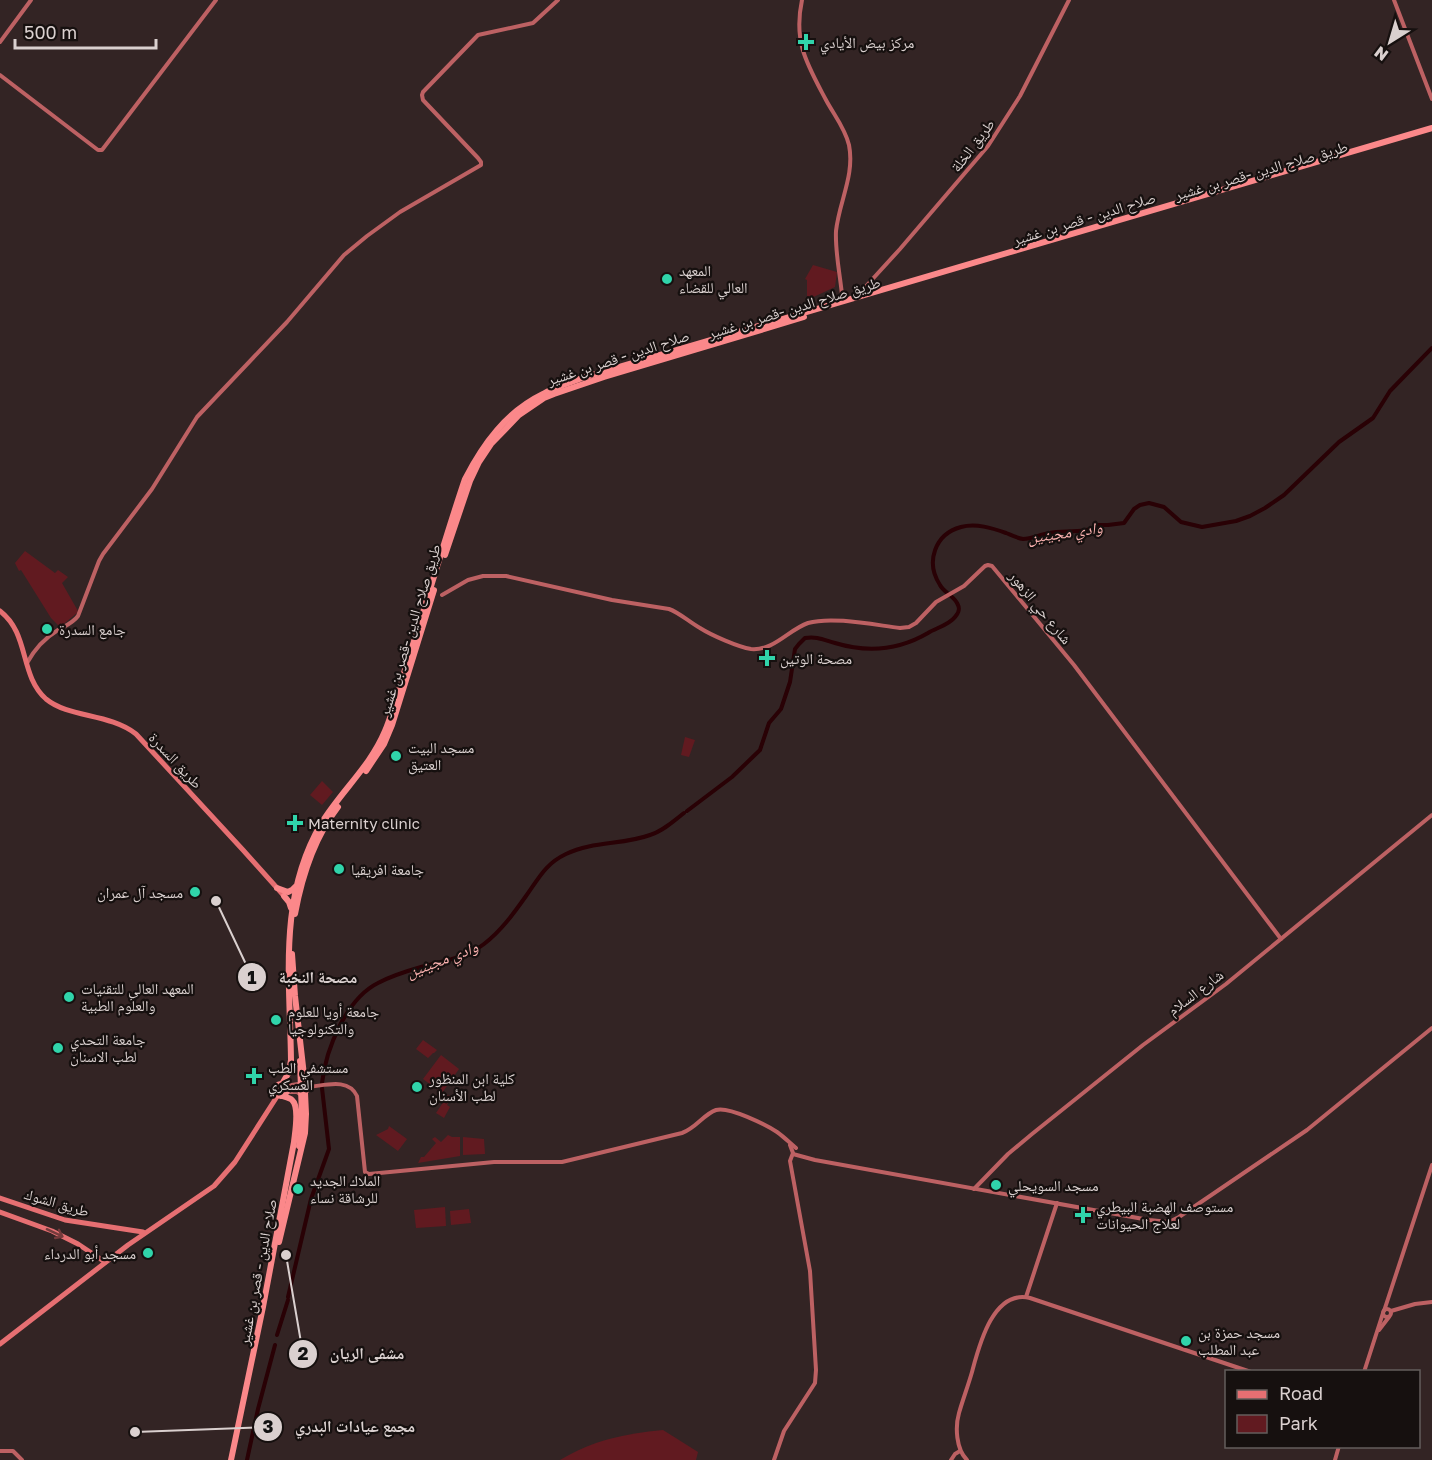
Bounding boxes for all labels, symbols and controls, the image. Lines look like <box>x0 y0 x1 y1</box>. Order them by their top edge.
scale bar <box>15 12 156 50</box>
north arrow <box>1360 12 1420 72</box>
text: 500 m <box>24 21 77 43</box>
marker: مركز بيض الأيادي <box>797 33 815 51</box>
place label: مركز بيض الأيادي <box>820 33 915 55</box>
text: N <box>1370 42 1392 66</box>
street label: طريق الخلة <box>946 115 999 176</box>
street label: طريق صلاح الدين -قصر بن غشير <box>1171 137 1350 206</box>
street label: صلاح الدين - قصر بن غشير <box>1009 188 1158 251</box>
place label: المعهد العالي للقضاء <box>679 261 748 300</box>
marker: المعهد العالي للقضاء <box>660 272 674 286</box>
street label: طريق صلاح الدين -قصر بن غشير <box>705 272 883 344</box>
street label: صلاح الدين - قصر بن غشير <box>544 325 692 391</box>
water label: وادي مجينين <box>1026 517 1105 550</box>
street label: طريق صلاح الدين -قصر بن غشير <box>374 542 446 720</box>
street label: شارع حي الزهور <box>1002 566 1076 650</box>
place label: جامع السدرة <box>59 620 126 640</box>
marker: جامع السدرة <box>40 622 54 636</box>
marker: مصحة الوتين <box>758 649 776 667</box>
place label: مصحة الوتين <box>780 649 852 669</box>
street label: طريق السدرة <box>144 728 207 793</box>
place label: مسجد البيت العتيق <box>408 738 475 775</box>
marker: مسجد البيت العتيق <box>389 749 403 763</box>
marker: Maternity clinic <box>286 814 304 832</box>
place label: Maternity clinic <box>308 814 420 832</box>
place label: جامعة افريقيا <box>351 860 424 879</box>
marker: جامعة افريقيا <box>332 862 346 876</box>
place label: مسجد آل عمران <box>97 883 183 903</box>
marker: مسجد آل عمران <box>188 885 202 899</box>
water label: وادي مجينين <box>403 936 482 985</box>
callout: مصحة النخبة <box>237 960 370 994</box>
street label: شارع السلام <box>1163 965 1228 1020</box>
text: 1 <box>247 966 257 988</box>
text: مصحة النخبة <box>279 967 357 987</box>
place label: المعهد العالي للتقنيات والعلوم الطبية <box>81 979 194 1016</box>
marker: المعهد العالي للتقنيات والعلوم الطبية <box>62 990 76 1004</box>
place label: جامعة أويا للعلوم والتكنولوجيا <box>288 1002 380 1038</box>
marker: جامعة أويا للعلوم والتكنولوجيا <box>269 1013 283 1027</box>
place label: جامعة التحدي لطب الاسنان <box>70 1030 146 1067</box>
marker: جامعة التحدي لطب الاسنان <box>51 1041 65 1055</box>
place label: مستشفي الطب العسكري <box>268 1058 349 1097</box>
marker: مستشفي الطب العسكري <box>245 1067 263 1085</box>
place label: كلية ابن المنظور لطب الأسنان <box>428 1069 515 1106</box>
marker: كلية ابن المنظور لطب الأسنان <box>410 1080 424 1094</box>
place label: الملاك الجديد للرشاقة نساء <box>310 1171 380 1207</box>
place label: مسجد السويحلي <box>1008 1176 1099 1198</box>
marker: مسجد السويحلي <box>989 1178 1003 1192</box>
marker: الملاك الجديد للرشاقة نساء <box>291 1182 305 1196</box>
street label: طريق الشوك <box>22 1184 92 1222</box>
street label: صلاح الدين - قصر بن غشير <box>234 1197 282 1348</box>
place label: مستوصف الهضبة البيطري لعلاج الحيوانات <box>1096 1197 1234 1234</box>
marker: مستوصف الهضبة البيطري لعلاج الحيوانات <box>1074 1206 1092 1224</box>
one-way arrow <box>45 1227 63 1239</box>
place label: مسجد أبو الدرداء <box>44 1244 136 1263</box>
marker: مسجد أبو الدرداء <box>141 1246 155 1260</box>
place label: مسجد حمزة بن عبد المطلب <box>1198 1323 1280 1358</box>
marker: مسجد حمزة بن عبد المطلب <box>1179 1334 1193 1348</box>
callout: مشفى الريان <box>288 1337 417 1371</box>
text: 2 <box>298 1342 309 1364</box>
text: مشفى الريان <box>330 1343 404 1363</box>
legend <box>1225 1370 1420 1448</box>
text: Road <box>1279 1382 1323 1404</box>
callout: مجمع عيادات البدري <box>253 1410 427 1444</box>
text: Park <box>1279 1412 1318 1434</box>
text: 3 <box>263 1415 274 1437</box>
text: مجمع عيادات البدري <box>295 1416 415 1439</box>

